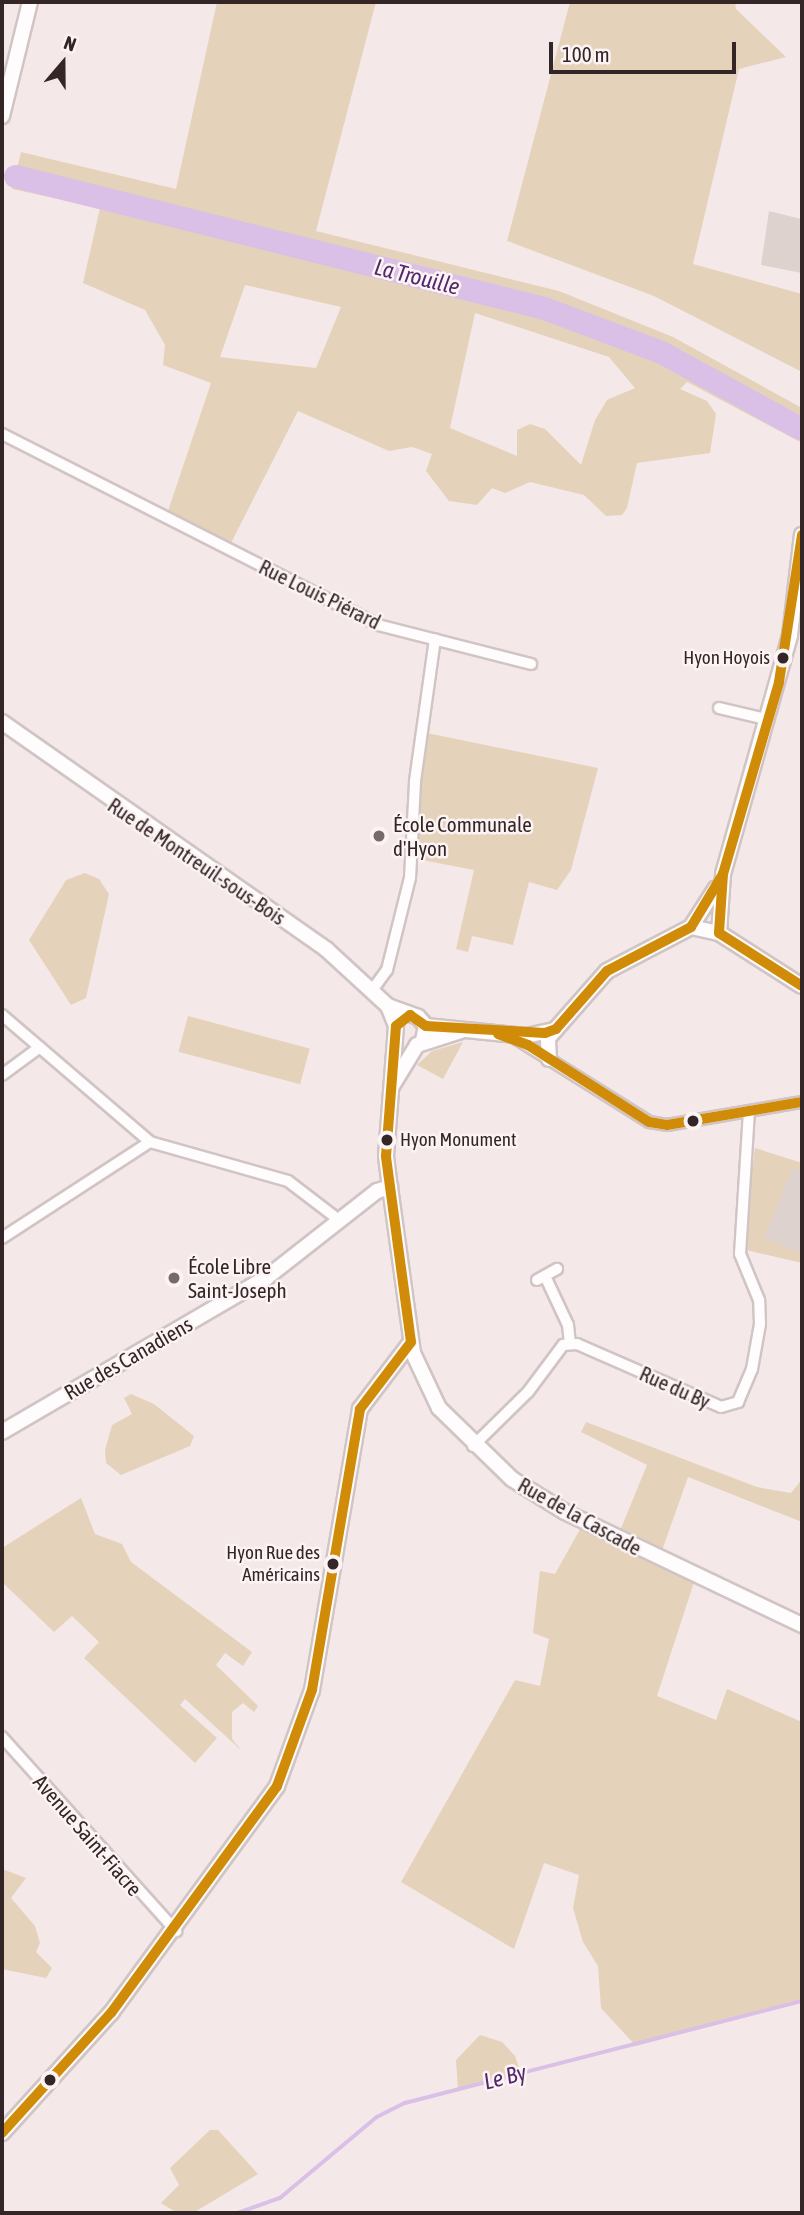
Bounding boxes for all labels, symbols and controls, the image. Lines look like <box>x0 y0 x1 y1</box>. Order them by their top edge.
north arrow <box>28 28 98 98</box>
scale bar <box>552 28 739 72</box>
text: N <box>61 31 79 56</box>
text: 100 m <box>562 42 610 66</box>
water label: La Trouille <box>371 253 463 301</box>
street label: Rue Louis Piérard <box>255 554 385 634</box>
place label: Hyon Hoyois <box>683 647 770 669</box>
marker: Hyon Hoyois <box>776 651 790 665</box>
street label: Rue de Montreuil-sous-Bois <box>103 792 291 930</box>
place label: École Communale d'Hyon <box>393 811 532 861</box>
marker: École Communale d'Hyon <box>371 828 387 844</box>
unlabelled marker <box>686 1114 700 1128</box>
place label: Hyon Monument <box>400 1129 516 1151</box>
marker: Hyon Monument <box>380 1133 394 1147</box>
place label: École Libre Saint-Joseph <box>188 1253 287 1303</box>
marker: École Libre Saint-Joseph <box>166 1270 182 1286</box>
street label: Rue des Canadiens <box>59 1311 197 1405</box>
street label: Rue du By <box>636 1360 714 1414</box>
street label: Rue de la Cascade <box>514 1472 646 1560</box>
place label: Hyon Rue des Américains <box>226 1542 320 1586</box>
marker: Hyon Rue des Américains <box>326 1557 340 1571</box>
street label: Avenue Saint-Fiacre <box>28 1769 148 1901</box>
water label: Le By <box>481 2058 529 2096</box>
unlabelled marker <box>43 2073 57 2087</box>

